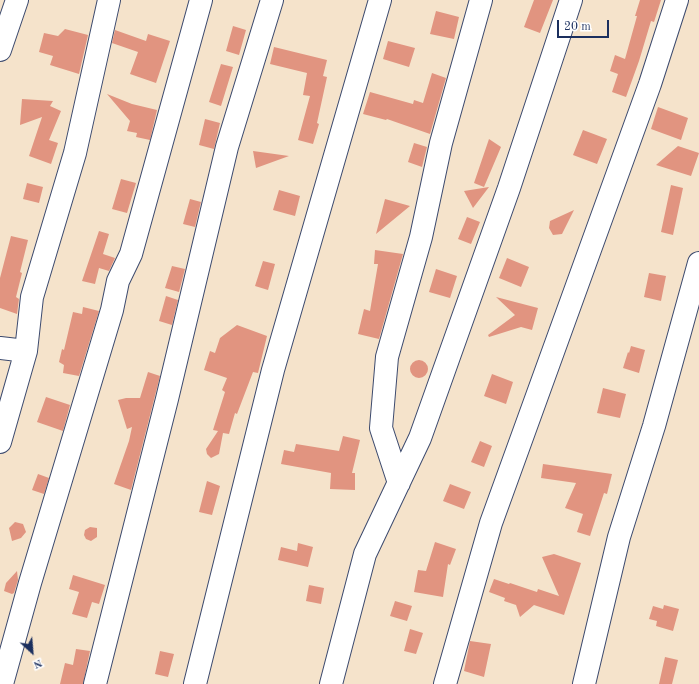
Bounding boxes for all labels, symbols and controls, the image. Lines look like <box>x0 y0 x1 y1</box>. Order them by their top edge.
scale bar <box>559 12 611 38</box>
text: 20 m <box>564 21 591 33</box>
north arrow <box>12 632 52 672</box>
text: N <box>31 656 44 670</box>

